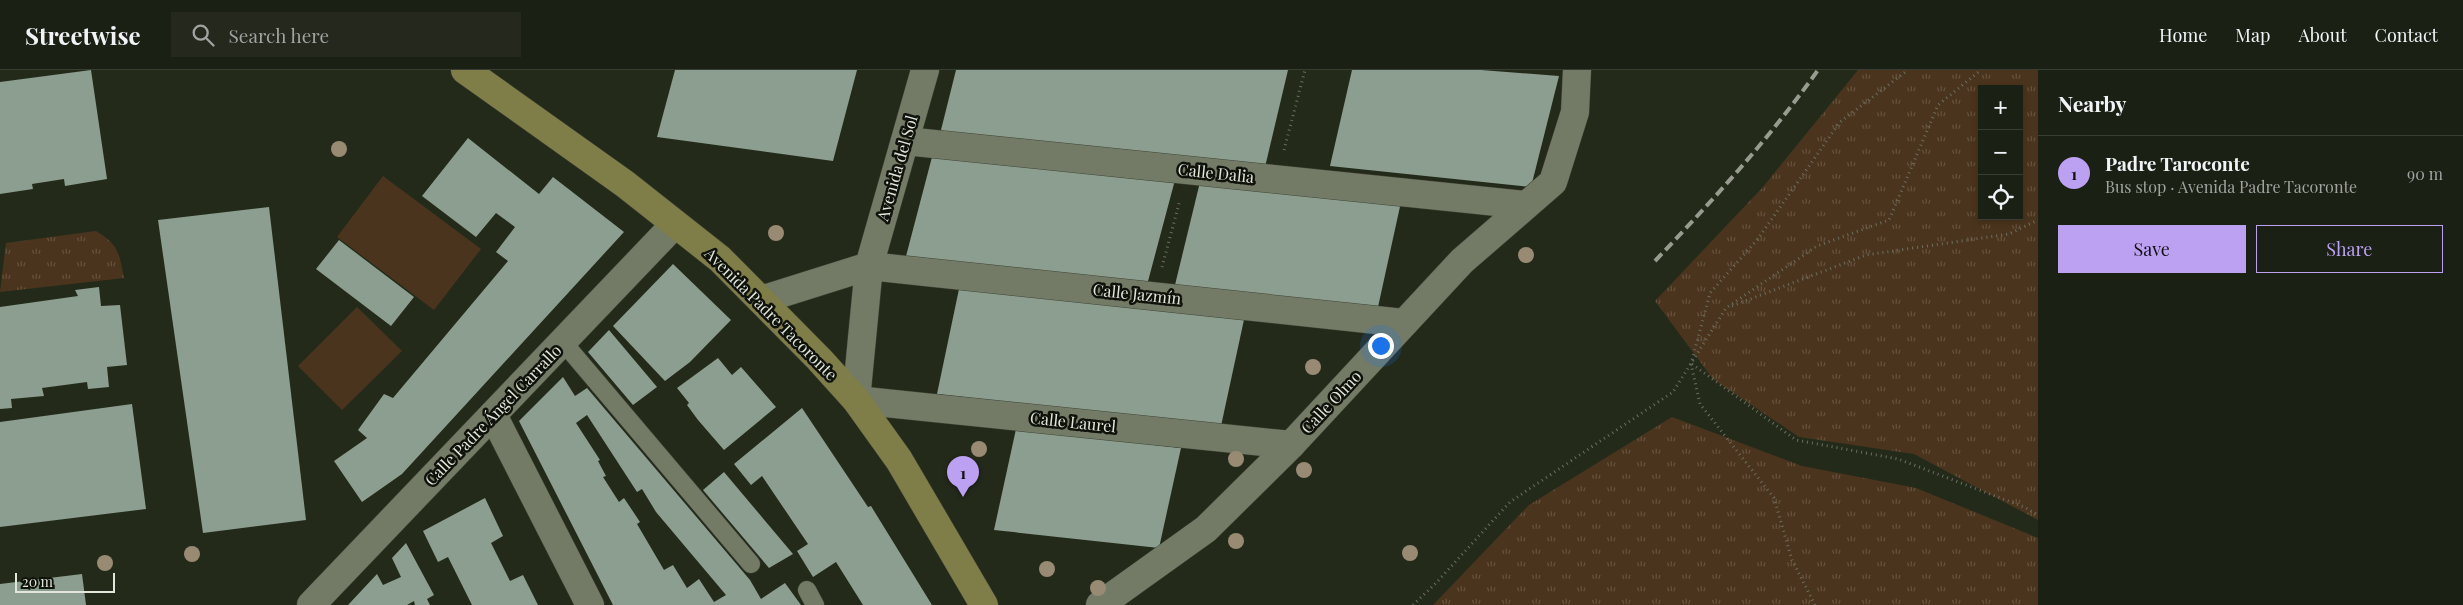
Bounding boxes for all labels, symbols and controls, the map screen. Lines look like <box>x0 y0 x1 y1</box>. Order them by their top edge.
search box <box>171 12 521 57</box>
text: Streetwise <box>25 19 141 51</box>
icon: search <box>189 21 217 49</box>
text: Search here <box>229 22 329 48</box>
text: Home <box>2159 23 2207 47</box>
text: Map <box>2235 23 2270 47</box>
text: About <box>2298 23 2347 47</box>
text: Contact <box>2375 23 2438 47</box>
map controls <box>1978 85 2023 220</box>
button: + <box>1978 85 2023 130</box>
text: Nearby <box>2058 89 2127 117</box>
street label: Avenida del Sol <box>871 112 922 224</box>
button: − <box>1978 130 2023 175</box>
text: Padre Taroconte <box>2105 150 2250 176</box>
street label: Calle Dalia <box>1177 158 1255 187</box>
text: 1 <box>2071 163 2077 184</box>
text: 90 m <box>2407 163 2443 184</box>
button: locate <box>1978 175 2023 220</box>
text: Bus stop · Avenida Padre Tacoronte <box>2105 176 2357 197</box>
button: Save <box>2058 225 2246 273</box>
button: Share <box>2256 225 2443 273</box>
street label: Avenida Padre Tacoronte <box>700 242 842 384</box>
street label: Calle Jazmín <box>1092 278 1183 309</box>
your location <box>1368 333 1394 359</box>
street label: Calle Padre Ángel Carrallo <box>420 339 566 490</box>
street label: Calle Olmo <box>1296 365 1366 438</box>
street label: Calle Laurel <box>1029 407 1117 436</box>
pin: 1 <box>947 456 979 497</box>
scale bar <box>15 570 115 593</box>
text: 20 m <box>22 572 53 591</box>

